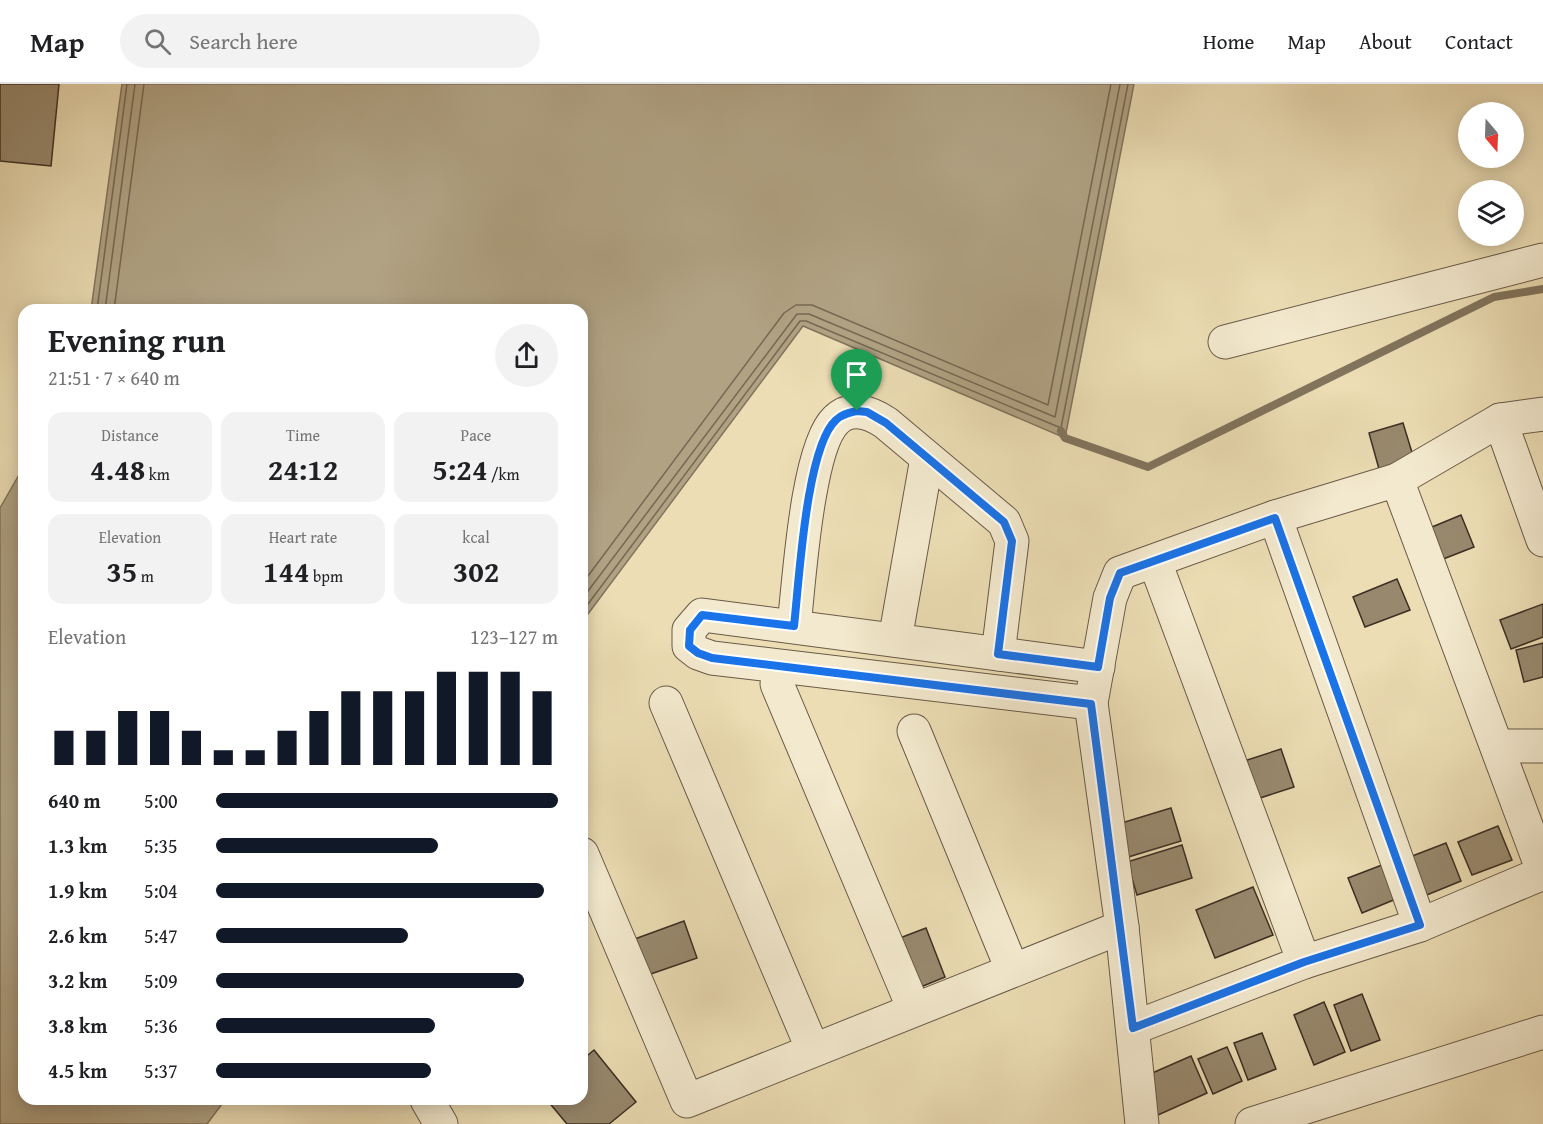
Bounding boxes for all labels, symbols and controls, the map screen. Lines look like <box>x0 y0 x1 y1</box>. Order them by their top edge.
search box <box>120 14 540 68</box>
text: Map <box>30 21 84 62</box>
icon: search <box>141 25 174 58</box>
text: Search here <box>189 25 298 57</box>
text: Home <box>1203 26 1254 57</box>
text: Map <box>1287 26 1326 57</box>
text: About <box>1359 26 1412 57</box>
text: Contact <box>1445 26 1513 57</box>
north arrow <box>1458 102 1524 168</box>
map controls <box>1458 102 1524 246</box>
button: layers <box>1458 180 1524 246</box>
text: Evening run <box>48 316 225 364</box>
button: share <box>495 324 558 387</box>
pin <box>831 349 882 411</box>
icon: arrive <box>840 358 873 391</box>
text: 21:51 · 7 × 640 m <box>48 363 180 392</box>
text: Distance <box>101 423 159 447</box>
text: Time <box>286 423 320 447</box>
text: Pace <box>461 423 491 447</box>
text: 4.48 <box>90 447 145 491</box>
text: 24:12 <box>268 447 338 491</box>
text: 5:24 <box>432 447 487 491</box>
text: km <box>145 462 170 486</box>
text: /km <box>487 462 520 486</box>
text: Elevation <box>99 525 161 549</box>
text: Heart rate <box>269 525 337 549</box>
text: kcal <box>462 525 490 549</box>
text: 35 <box>106 549 137 593</box>
text: 144 <box>263 549 310 593</box>
text: 302 <box>453 549 499 593</box>
text: m <box>137 564 154 588</box>
text: bpm <box>310 564 343 588</box>
text: Elevation <box>48 622 126 651</box>
text: 123–127 m <box>470 622 558 651</box>
text: 640 m <box>48 786 101 815</box>
text: 5:00 <box>144 786 178 815</box>
text: 1.3 km <box>48 831 107 860</box>
text: 5:35 <box>144 831 178 860</box>
text: 1.9 km <box>48 876 107 905</box>
text: 5:04 <box>144 876 178 905</box>
text: 2.6 km <box>48 921 107 950</box>
text: 5:47 <box>144 921 178 950</box>
text: 3.2 km <box>48 966 107 995</box>
text: 5:09 <box>144 966 178 995</box>
text: 3.8 km <box>48 1011 107 1040</box>
text: 5:36 <box>144 1011 178 1040</box>
text: 4.5 km <box>48 1056 107 1085</box>
text: 5:37 <box>144 1056 178 1085</box>

